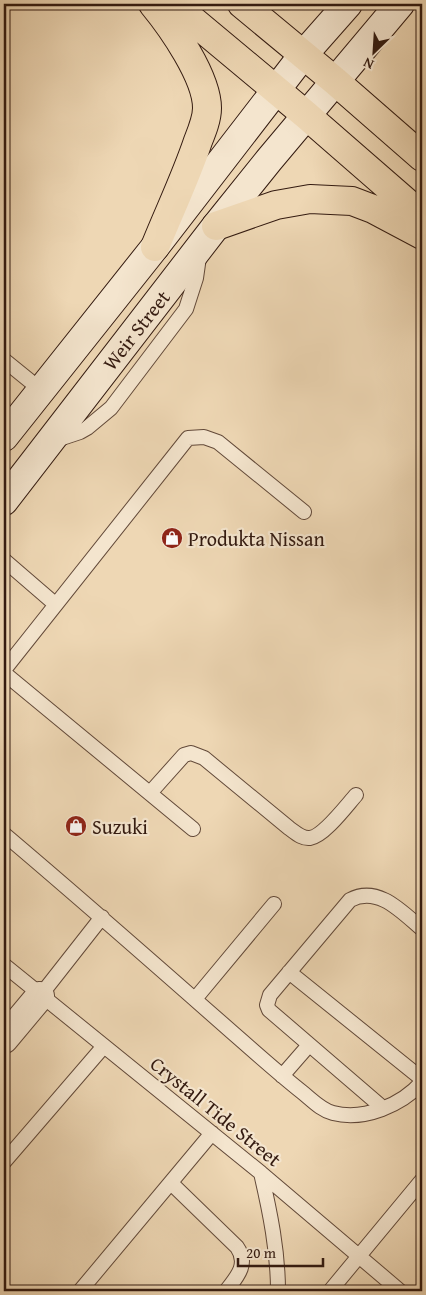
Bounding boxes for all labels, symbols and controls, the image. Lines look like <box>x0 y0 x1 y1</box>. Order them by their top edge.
north arrow <box>348 28 398 78</box>
text: N <box>359 52 377 75</box>
street label: Weir Street <box>95 284 177 376</box>
place label: Produkta Nissan <box>188 524 325 553</box>
shop icon: Produkta Nissan <box>160 526 184 550</box>
place label: Suzuki <box>92 812 148 841</box>
shop icon: Suzuki <box>64 814 88 838</box>
street label: Crystall Tide Street <box>144 1049 288 1173</box>
scale bar <box>238 1235 324 1267</box>
text: 20 m <box>246 1242 277 1263</box>

